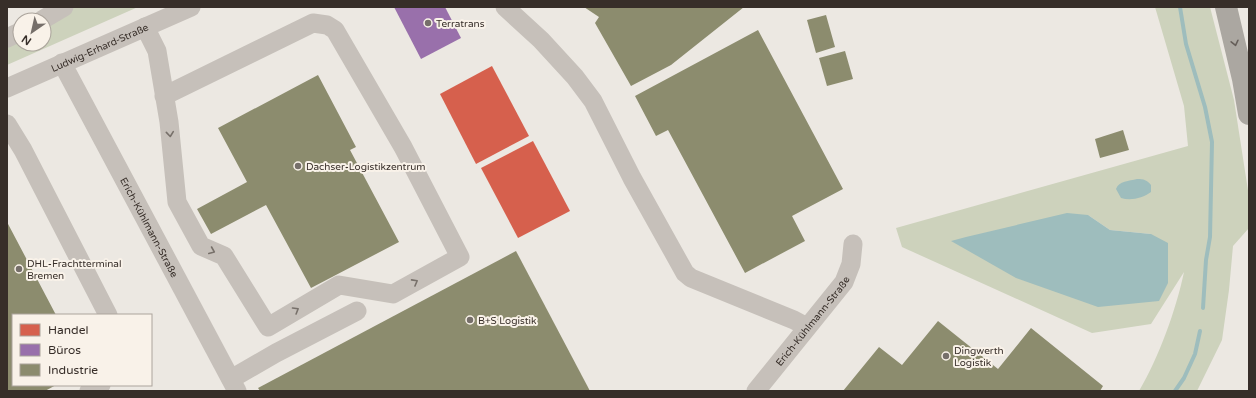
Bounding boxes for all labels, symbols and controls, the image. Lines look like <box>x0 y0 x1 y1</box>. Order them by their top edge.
north arrow <box>12 12 52 52</box>
marker: Terratrans <box>423 18 433 28</box>
place label: Terratrans <box>436 18 485 30</box>
street label: Ludwig-Erhard-Straße <box>49 21 151 75</box>
text: N <box>19 32 34 48</box>
one-way arrow <box>1230 40 1238 46</box>
one-way arrow <box>166 131 175 137</box>
marker: Dachser-Logistikzentrum <box>293 161 303 171</box>
place label: Dachser-Logistikzentrum <box>306 161 426 173</box>
street label: Erich-Kühlmann-Straße <box>117 176 180 280</box>
one-way arrow <box>208 246 215 254</box>
place label: DHL-Frachtterminal Bremen <box>27 258 121 282</box>
marker: DHL-Frachtterminal Bremen <box>14 264 24 274</box>
street label: Erich-Kühlmann-Straße <box>774 275 853 369</box>
one-way arrow <box>411 279 418 287</box>
one-way arrow <box>292 308 299 315</box>
legend <box>12 314 152 386</box>
marker: B+S Logistik <box>465 315 475 325</box>
place label: B+S Logistik <box>478 315 537 327</box>
text: Handel <box>48 323 88 337</box>
text: Büros <box>48 343 81 357</box>
place label: Dingwerth Logistik <box>954 345 1004 369</box>
marker: Dingwerth Logistik <box>941 351 951 361</box>
text: Industrie <box>48 363 98 377</box>

